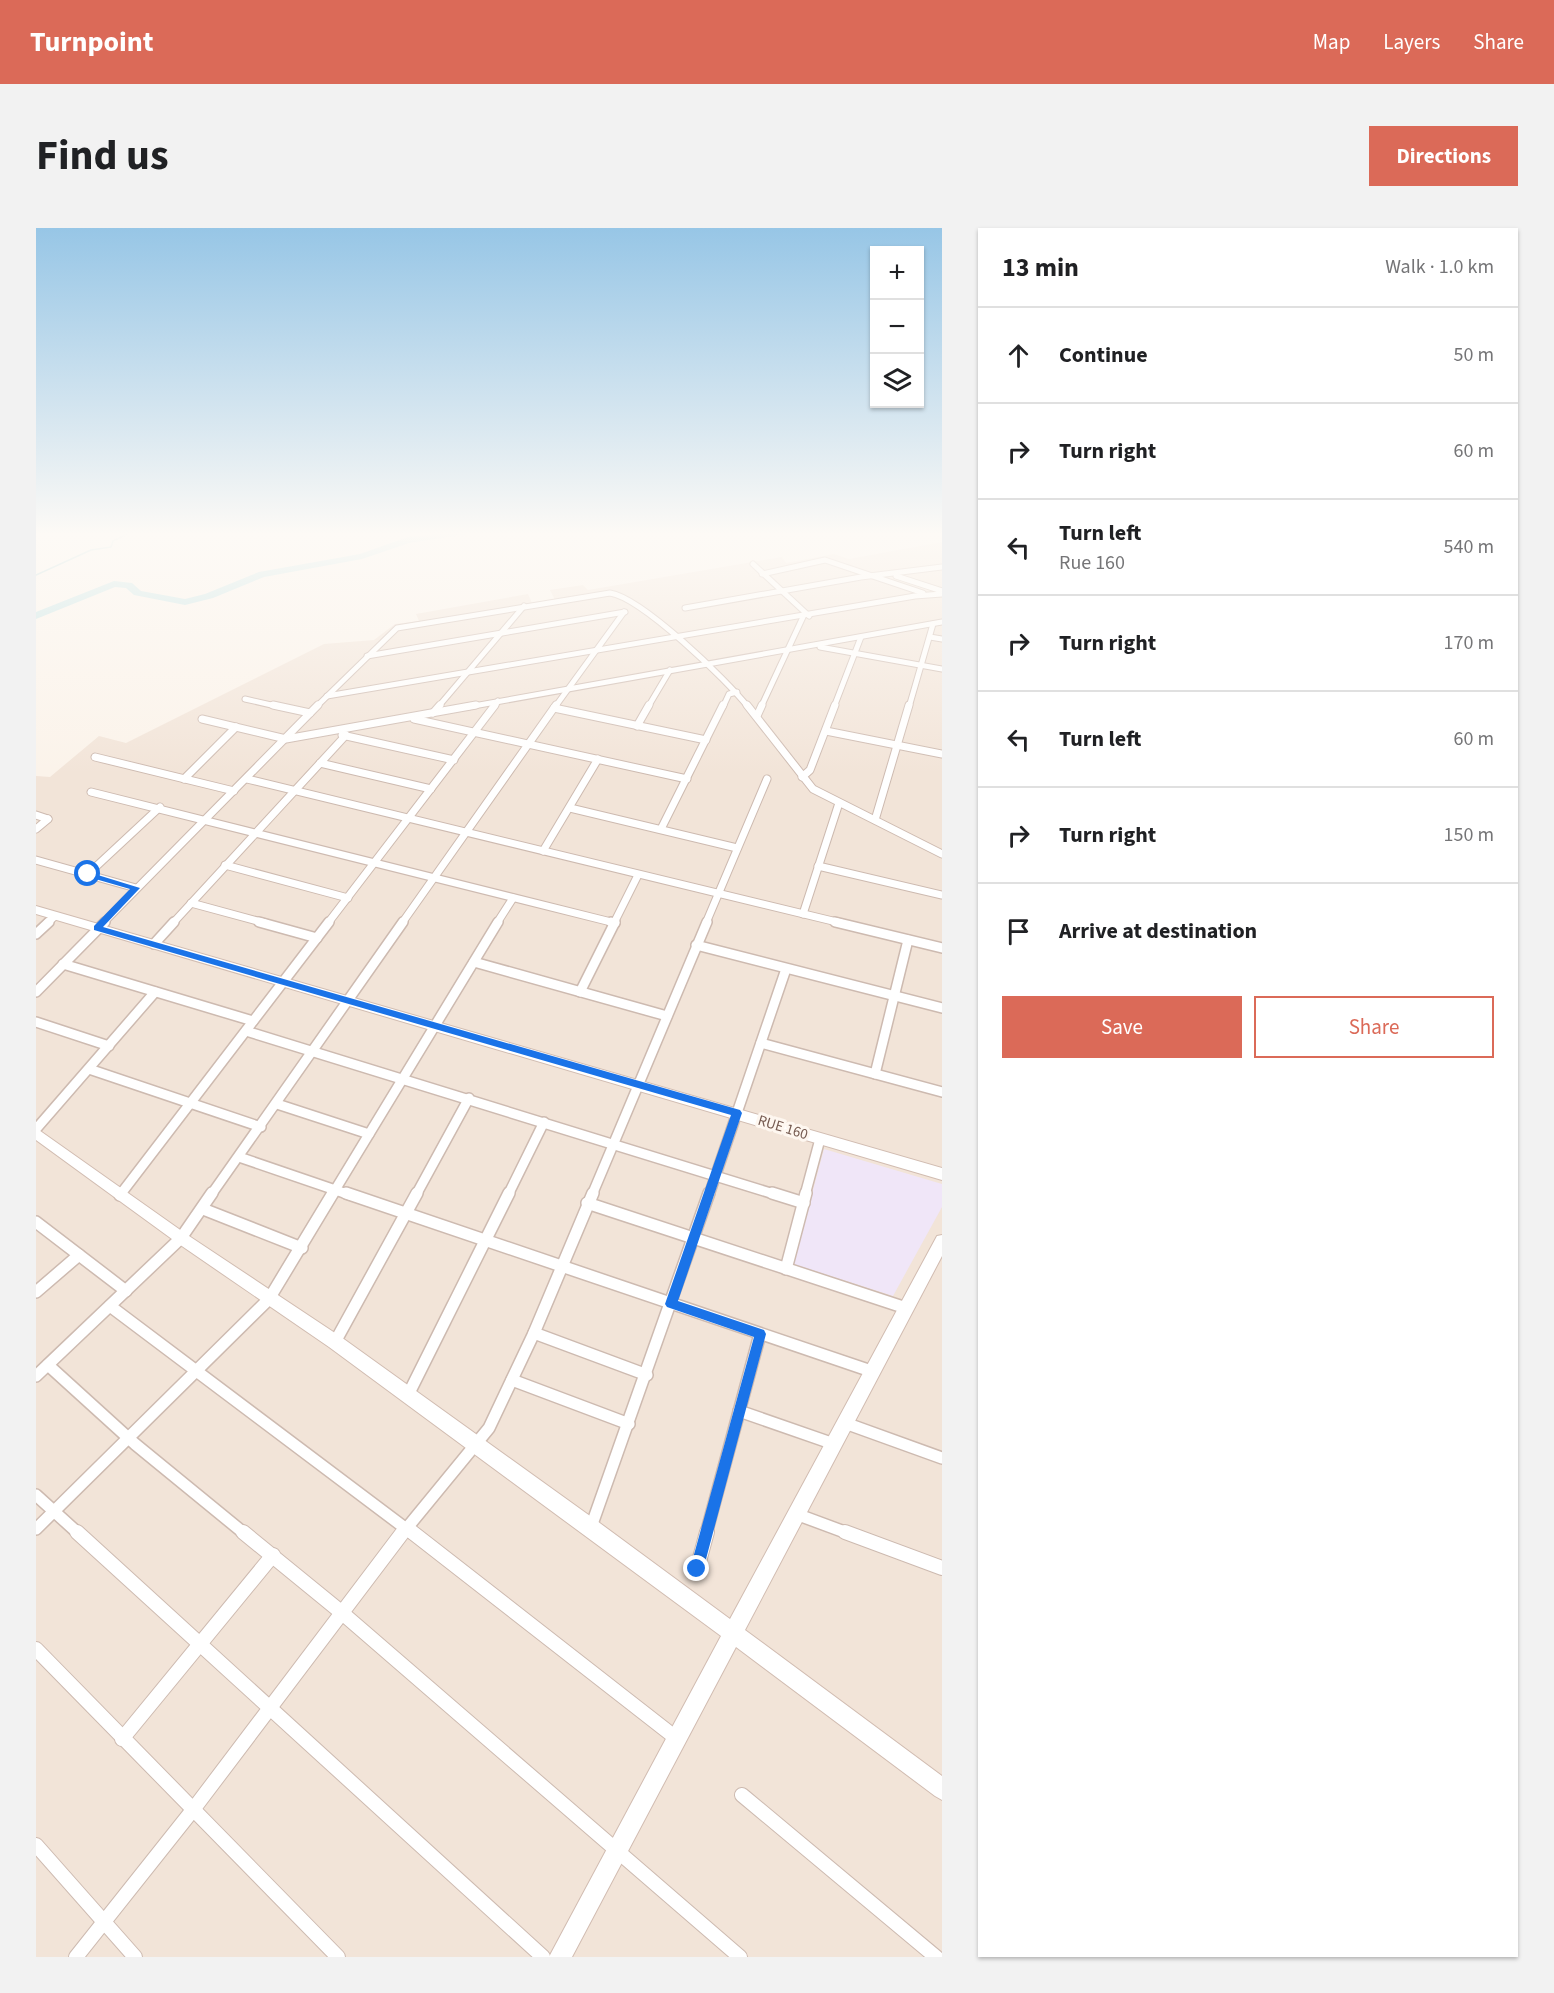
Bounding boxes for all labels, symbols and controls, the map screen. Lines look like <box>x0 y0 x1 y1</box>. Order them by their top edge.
text: Turnpoint <box>30 22 154 62</box>
text: Map <box>1313 27 1350 57</box>
text: Layers <box>1383 27 1440 57</box>
text: Share <box>1473 27 1524 57</box>
text: Find us <box>36 126 169 186</box>
button: Directions <box>1369 126 1518 186</box>
map controls <box>870 246 924 408</box>
button: + <box>870 246 924 300</box>
text: 13 min <box>1002 249 1079 286</box>
text: Walk · 1.0 km <box>1385 253 1494 281</box>
button: − <box>870 300 924 354</box>
icon: ahead <box>1002 339 1035 372</box>
text: Continue <box>1059 339 1148 371</box>
text: 50 m <box>1454 341 1494 369</box>
button: layers <box>870 354 924 408</box>
icon: right <box>1002 435 1035 468</box>
text: Turn right <box>1059 435 1156 467</box>
text: 60 m <box>1454 437 1494 465</box>
text: Turn left <box>1059 517 1141 549</box>
icon: left <box>1002 531 1035 564</box>
text: 540 m <box>1444 533 1494 561</box>
text: Rue 160 <box>1059 549 1125 577</box>
icon: right <box>1002 627 1035 660</box>
text: Turn right <box>1059 627 1156 659</box>
text: 170 m <box>1444 629 1494 657</box>
icon: left <box>1002 723 1035 756</box>
text: Turn left <box>1059 723 1141 755</box>
text: 60 m <box>1454 725 1494 753</box>
icon: right <box>1002 819 1035 852</box>
text: Turn right <box>1059 819 1156 851</box>
text: 150 m <box>1444 821 1494 849</box>
route start <box>74 860 100 886</box>
icon: arrive <box>1002 915 1035 948</box>
text: Arrive at destination <box>1059 915 1257 947</box>
button: Save <box>1002 996 1242 1058</box>
button: Share <box>1254 996 1494 1058</box>
street label: RUE 160 <box>755 1110 811 1145</box>
route end <box>683 1555 709 1581</box>

